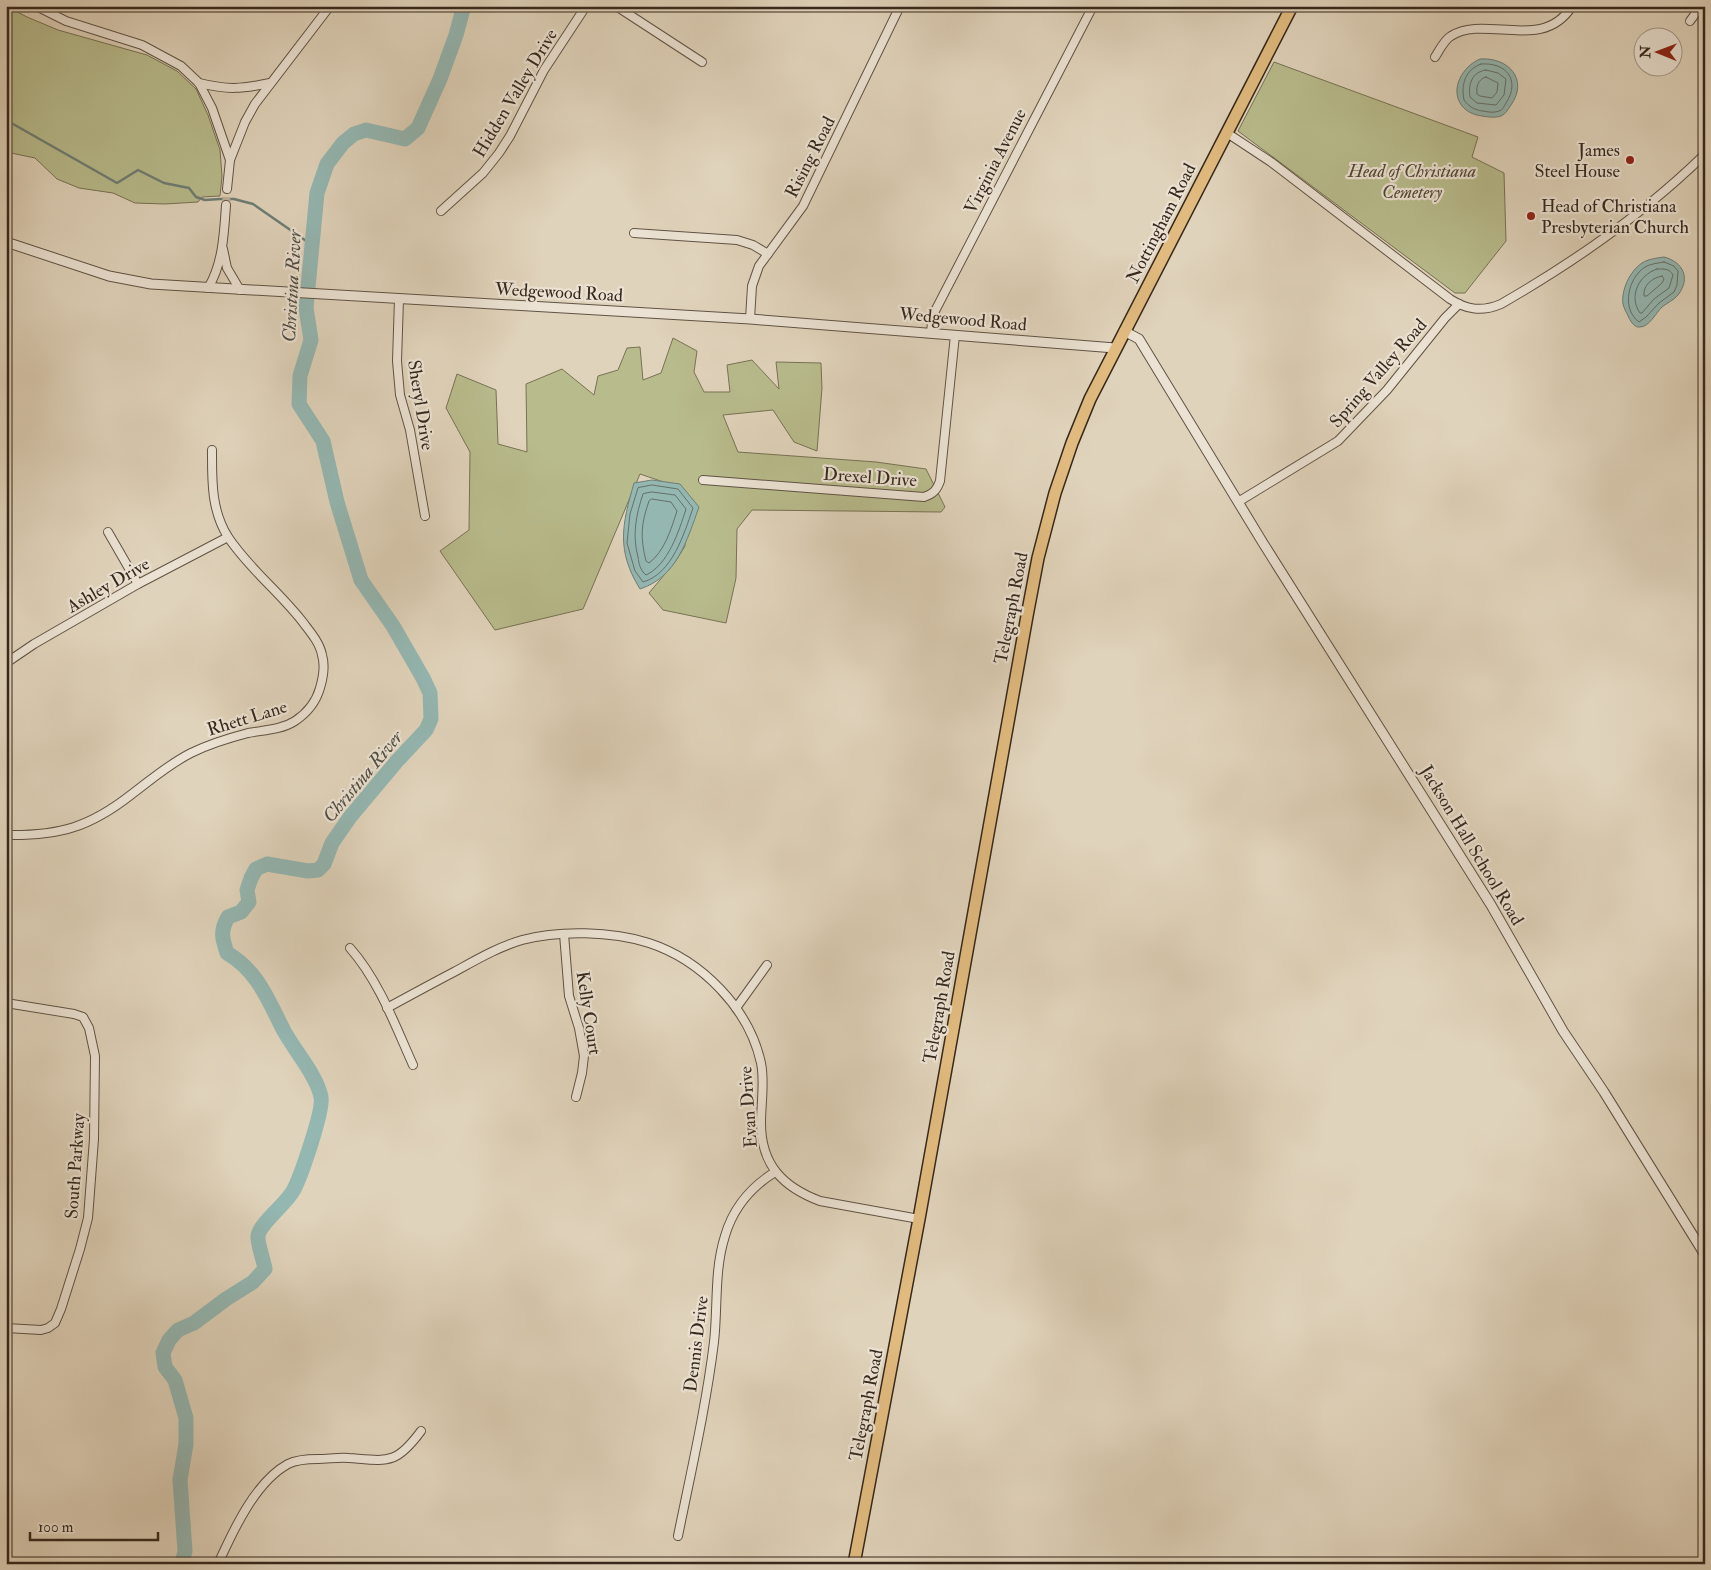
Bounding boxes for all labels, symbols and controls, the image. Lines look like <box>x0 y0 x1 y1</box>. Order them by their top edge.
street label: Hidden Valley Drive <box>468 24 563 162</box>
north arrow <box>1634 28 1684 78</box>
text: N <box>1637 45 1654 59</box>
street label: Virginia Avenue <box>959 104 1032 218</box>
street label: Rising Road <box>780 113 841 202</box>
place label: James Steel House <box>1535 139 1620 183</box>
marker: James Steel House <box>1624 154 1636 166</box>
street label: Nottingham Road <box>1121 159 1202 287</box>
park label: Head of Christiana Cemetery <box>1347 160 1476 204</box>
place label: Head of Christiana Presbyterian Church <box>1541 195 1689 239</box>
marker: Head of Christiana Presbyterian Church <box>1525 210 1537 222</box>
water label: Christina River <box>277 228 307 343</box>
street label: Wedgewood Road <box>493 278 624 307</box>
street label: Wedgewood Road <box>897 302 1028 337</box>
street label: Spring Valley Road <box>1325 314 1432 433</box>
street label: Sheryl Drive <box>402 358 439 452</box>
street label: Drexel Drive <box>822 463 918 492</box>
street label: Telegraph Road <box>989 550 1034 666</box>
street label: Ashley Drive <box>62 552 154 619</box>
street label: Rhett Lane <box>204 695 290 742</box>
water label: Christina River <box>317 725 409 828</box>
street label: Jackson Hall School Road <box>1414 760 1529 930</box>
street label: Telegraph Road <box>918 949 961 1065</box>
street label: Kelly Court <box>571 970 606 1057</box>
street label: Evan Drive <box>734 1065 763 1149</box>
street label: South Parkway <box>60 1111 91 1220</box>
street label: Dennis Drive <box>679 1294 714 1393</box>
street label: Telegraph Road <box>844 1347 889 1463</box>
scale bar <box>30 1510 158 1542</box>
text: 100 m <box>38 1518 74 1537</box>

